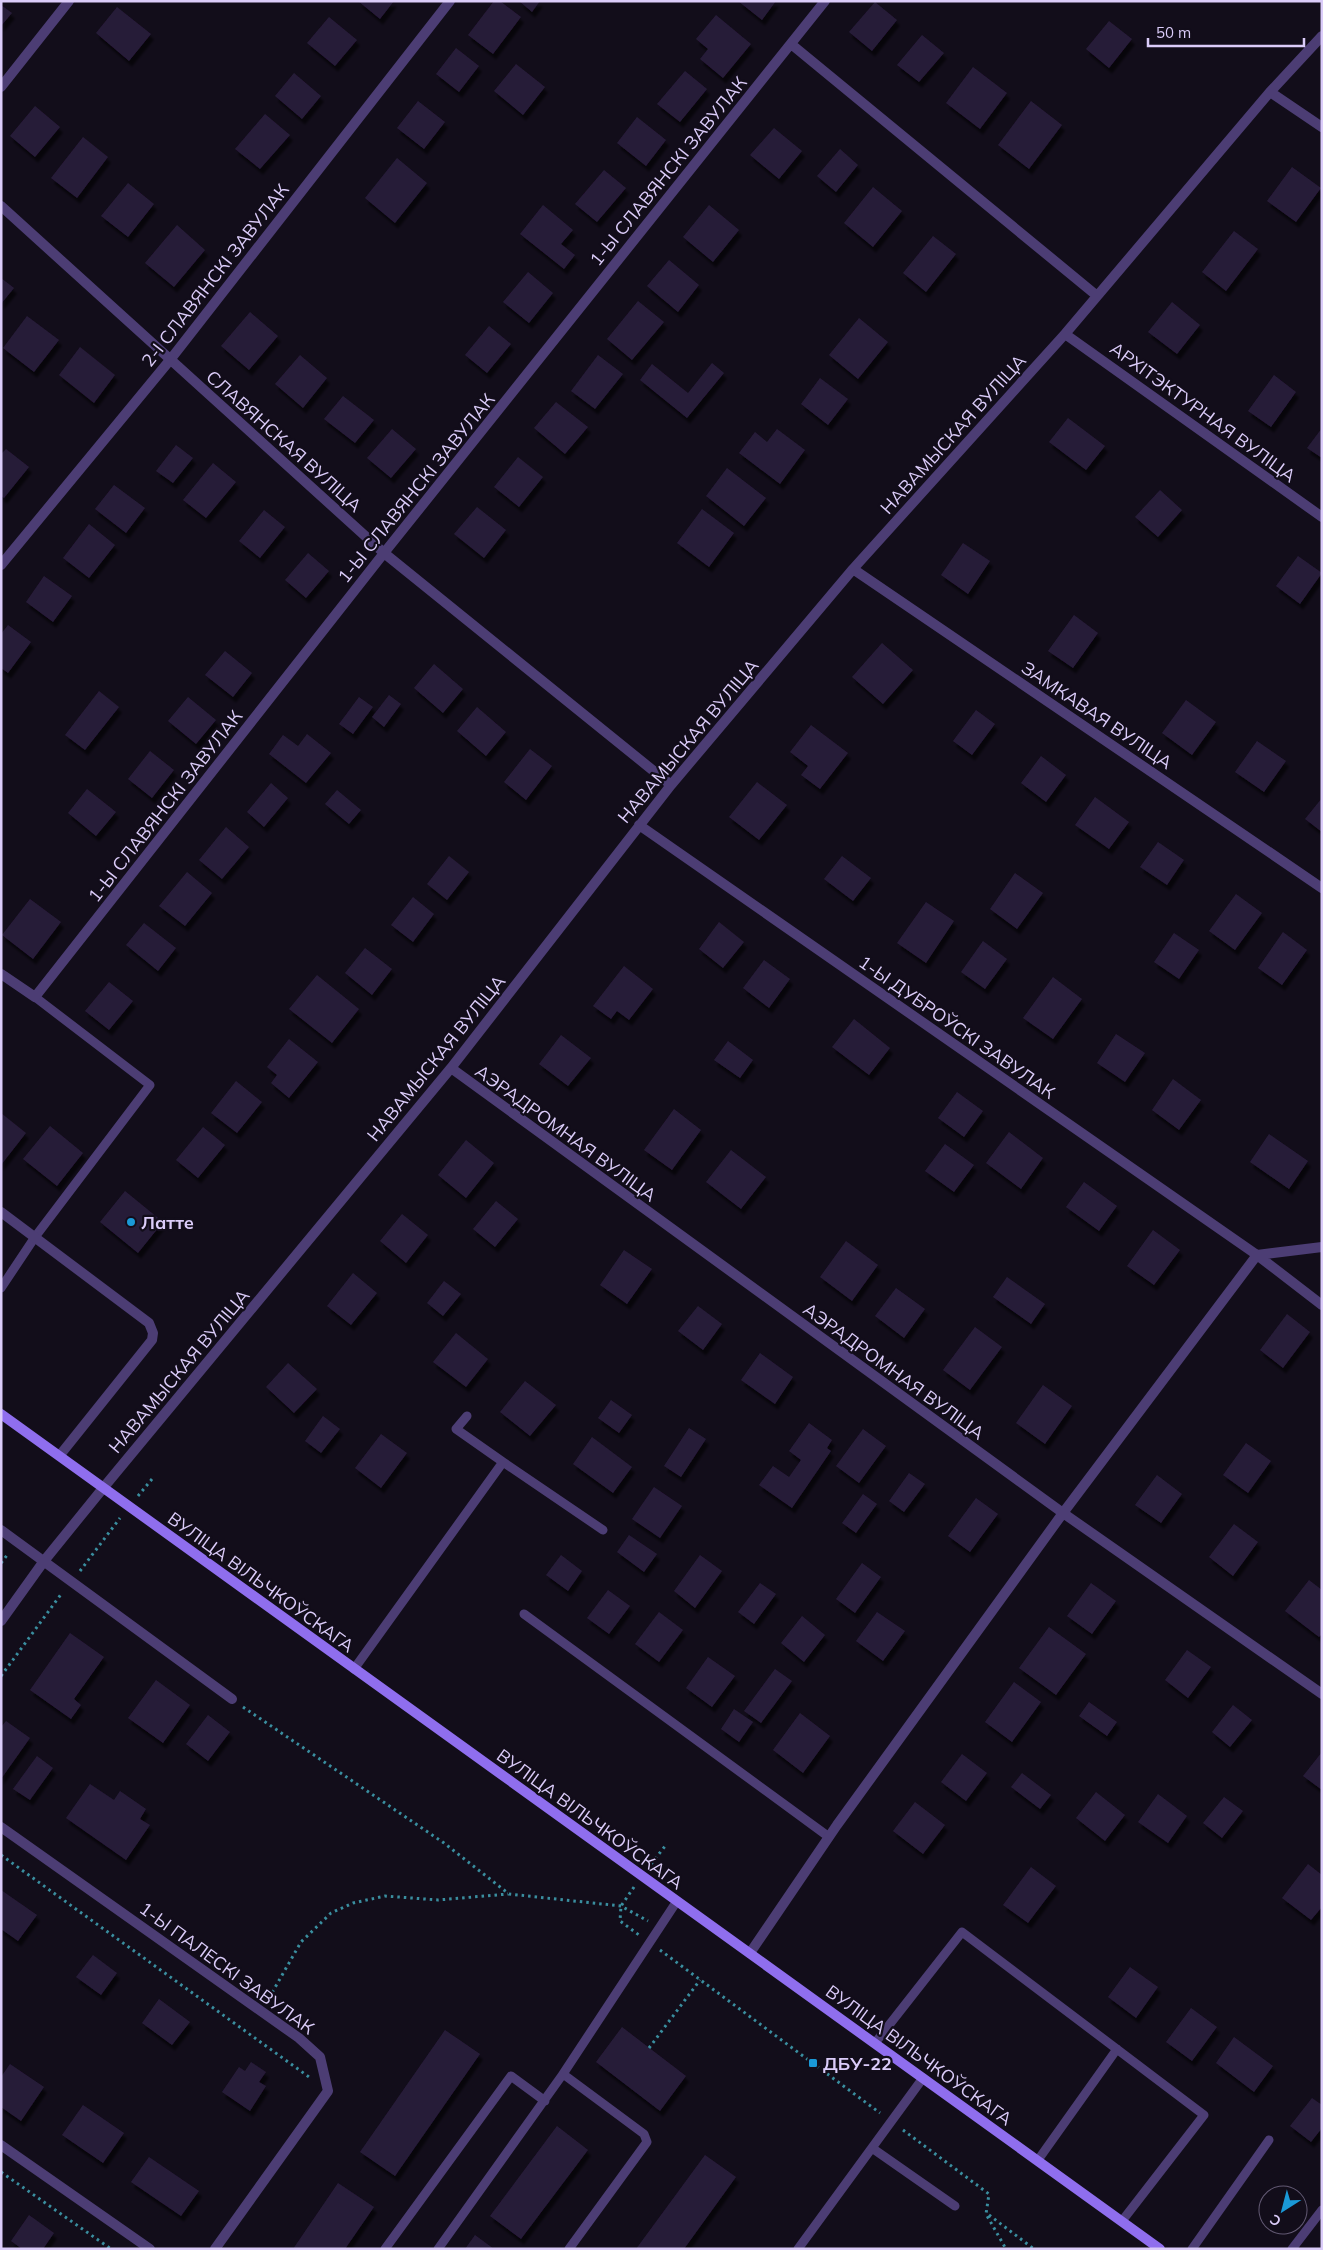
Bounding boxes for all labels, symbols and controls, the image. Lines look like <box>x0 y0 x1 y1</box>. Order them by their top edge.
scale bar <box>1148 15 1304 47</box>
text: 50 m <box>1156 23 1191 42</box>
street label: 1-Ы СЛАВЯНСКІ ЗАВУЛАК <box>584 71 752 270</box>
street label: 2-І СЛАВЯНСКІ ЗАВУЛАК <box>136 179 294 371</box>
street label: АРХІТЭКТУРНАЯ ВУЛІЦА <box>1106 337 1300 487</box>
street label: НАВАМЫСКАЯ ВУЛІЦА <box>875 349 1031 519</box>
street label: СЛАВЯНСКАЯ ВУЛІЦА <box>201 365 367 517</box>
street label: 1-Ы СЛАВЯНСКІ ЗАВУЛАК <box>332 388 500 587</box>
street label: НАВАМЫСКАЯ ВУЛІЦА <box>613 654 763 828</box>
street label: ЗАМКАВАЯ ВУЛІЦА <box>1017 656 1177 774</box>
street label: 1-Ы СЛАВЯНСКІ ЗАВУЛАК <box>83 705 247 907</box>
street label: 1-Ы ДУБРОЎСКІ ЗАВУЛАК <box>854 950 1060 1104</box>
street label: НАВАМЫСКАЯ ВУЛІЦА <box>362 970 510 1146</box>
street label: АЭРАДРОМНАЯ ВУЛІЦА <box>471 1060 661 1206</box>
place label: Латте <box>141 1211 194 1234</box>
marker: Латте <box>125 1216 137 1228</box>
street label: НАВАМЫСКАЯ ВУЛІЦА <box>104 1284 254 1458</box>
street label: АЭРАДРОМНАЯ ВУЛІЦА <box>799 1298 989 1444</box>
street label: ВУЛІЦА ВІЛЬЧКОЎСКАГА <box>163 1507 359 1657</box>
street label: ВУЛІЦА ВІЛЬЧКОЎСКАГА <box>492 1744 688 1894</box>
street label: 1-Ы ПАЛЕСКІ ЗАВУЛАК <box>135 1897 319 2039</box>
street label: ВУЛІЦА ВІЛЬЧКОЎСКАГА <box>821 1980 1017 2130</box>
place label: ДБУ-22 <box>823 2052 892 2075</box>
marker: ДБУ-22 <box>807 2057 819 2069</box>
north arrow <box>1258 2185 1308 2235</box>
text: С <box>1266 2210 1285 2231</box>

